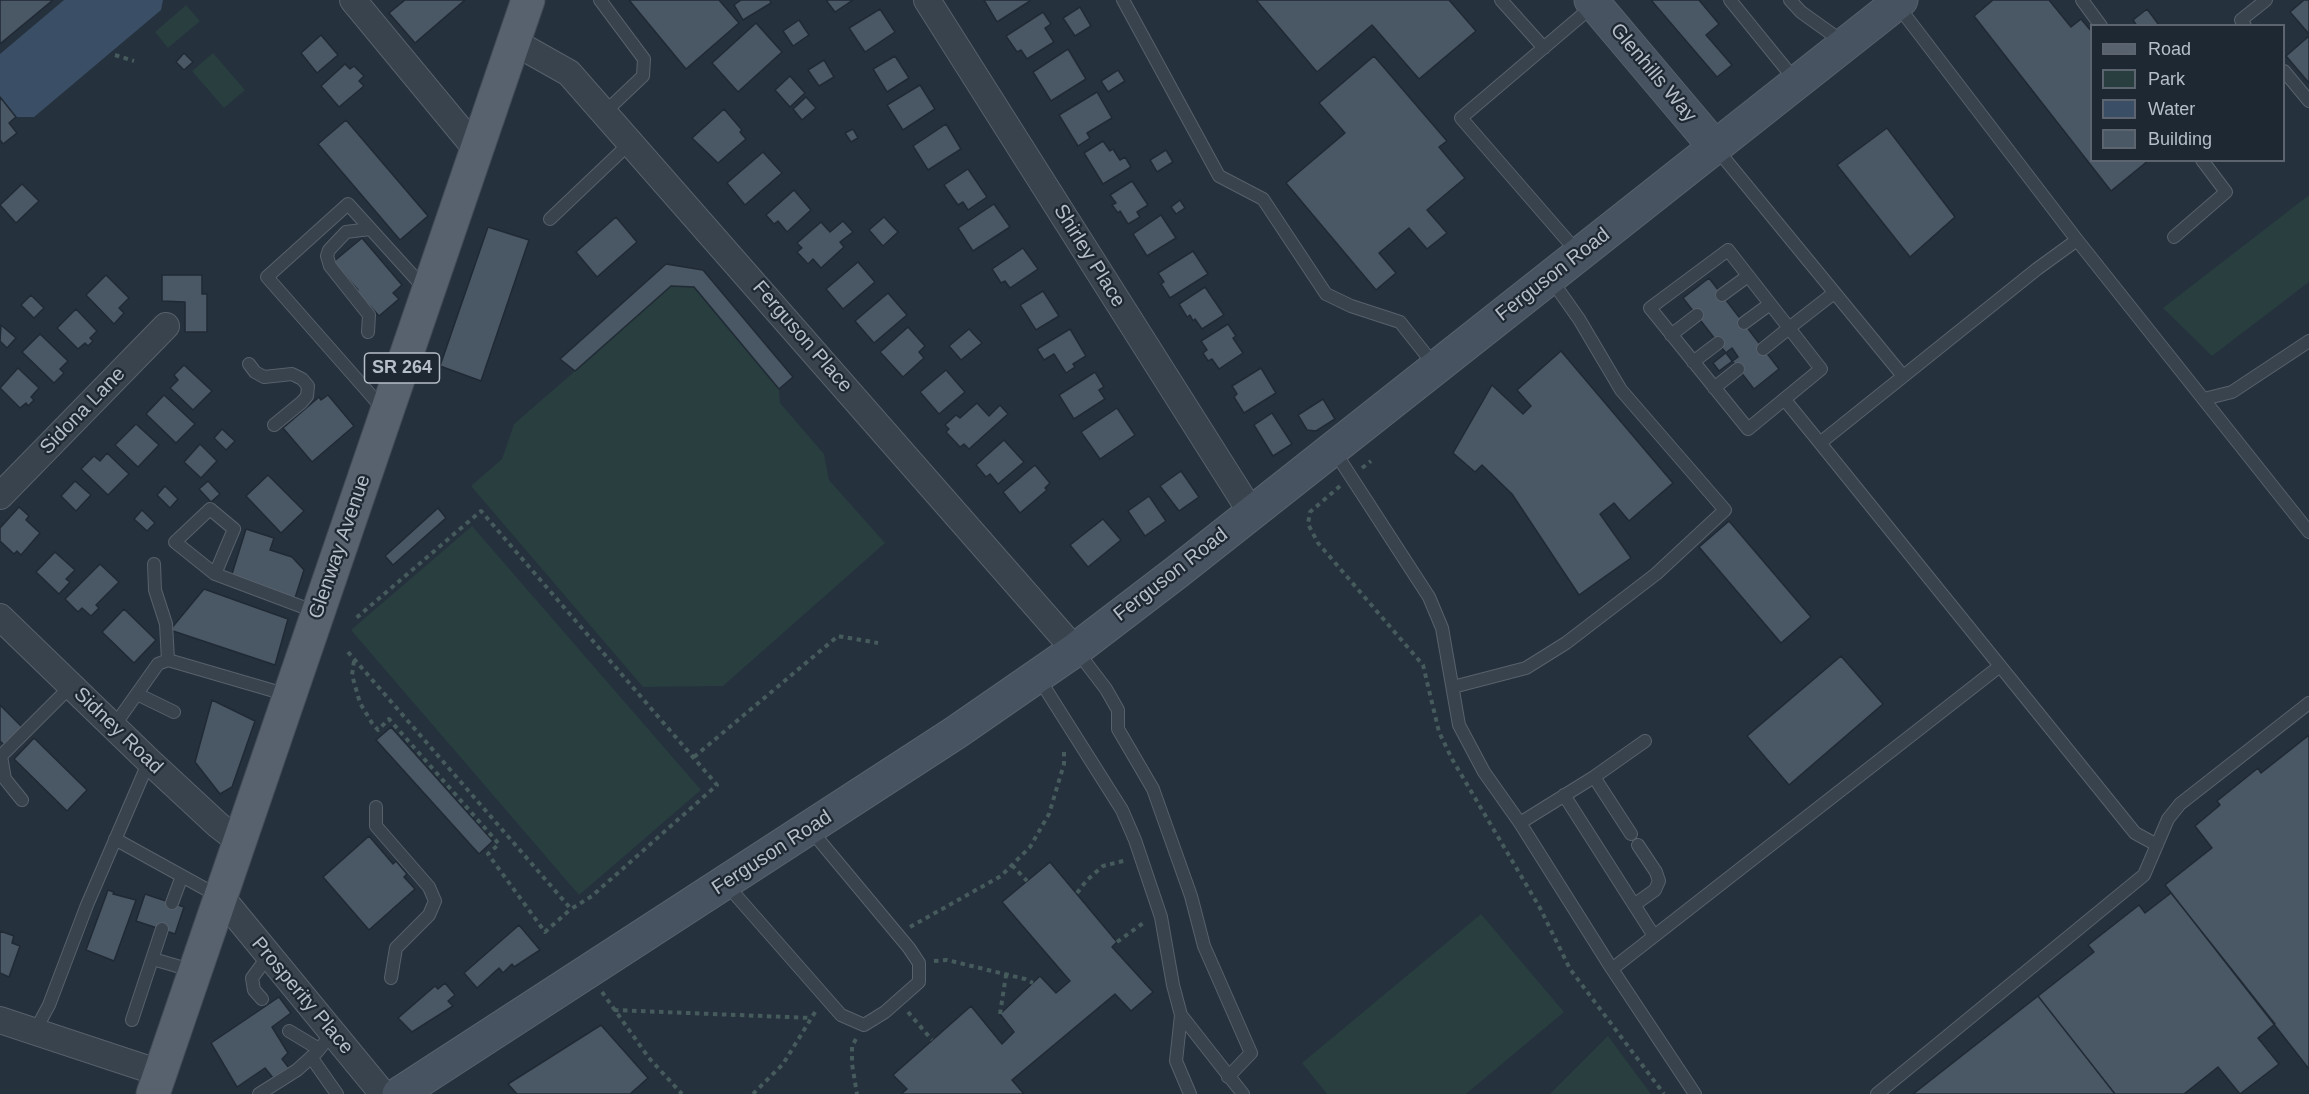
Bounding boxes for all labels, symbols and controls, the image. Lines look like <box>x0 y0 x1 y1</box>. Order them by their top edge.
street label: Glenhills Way <box>1605 19 1701 127</box>
legend <box>2090 24 2285 162</box>
text: Road <box>2148 39 2191 59</box>
text: Park <box>2148 69 2185 89</box>
text: Water <box>2148 99 2195 119</box>
text: Building <box>2148 129 2212 149</box>
street label: Shirley Place <box>1048 200 1130 312</box>
street label: Ferguson Road <box>1491 223 1615 327</box>
street label: Ferguson Place <box>747 276 857 398</box>
road number: SR 264 <box>364 353 440 383</box>
street label: Sidona Lane <box>35 362 131 460</box>
street label: Glenway Avenue <box>304 472 376 622</box>
street label: Ferguson Road <box>1109 523 1233 627</box>
street label: Sidney Road <box>68 683 168 779</box>
street label: Ferguson Road <box>708 805 836 901</box>
street label: Prosperity Place <box>246 933 358 1059</box>

